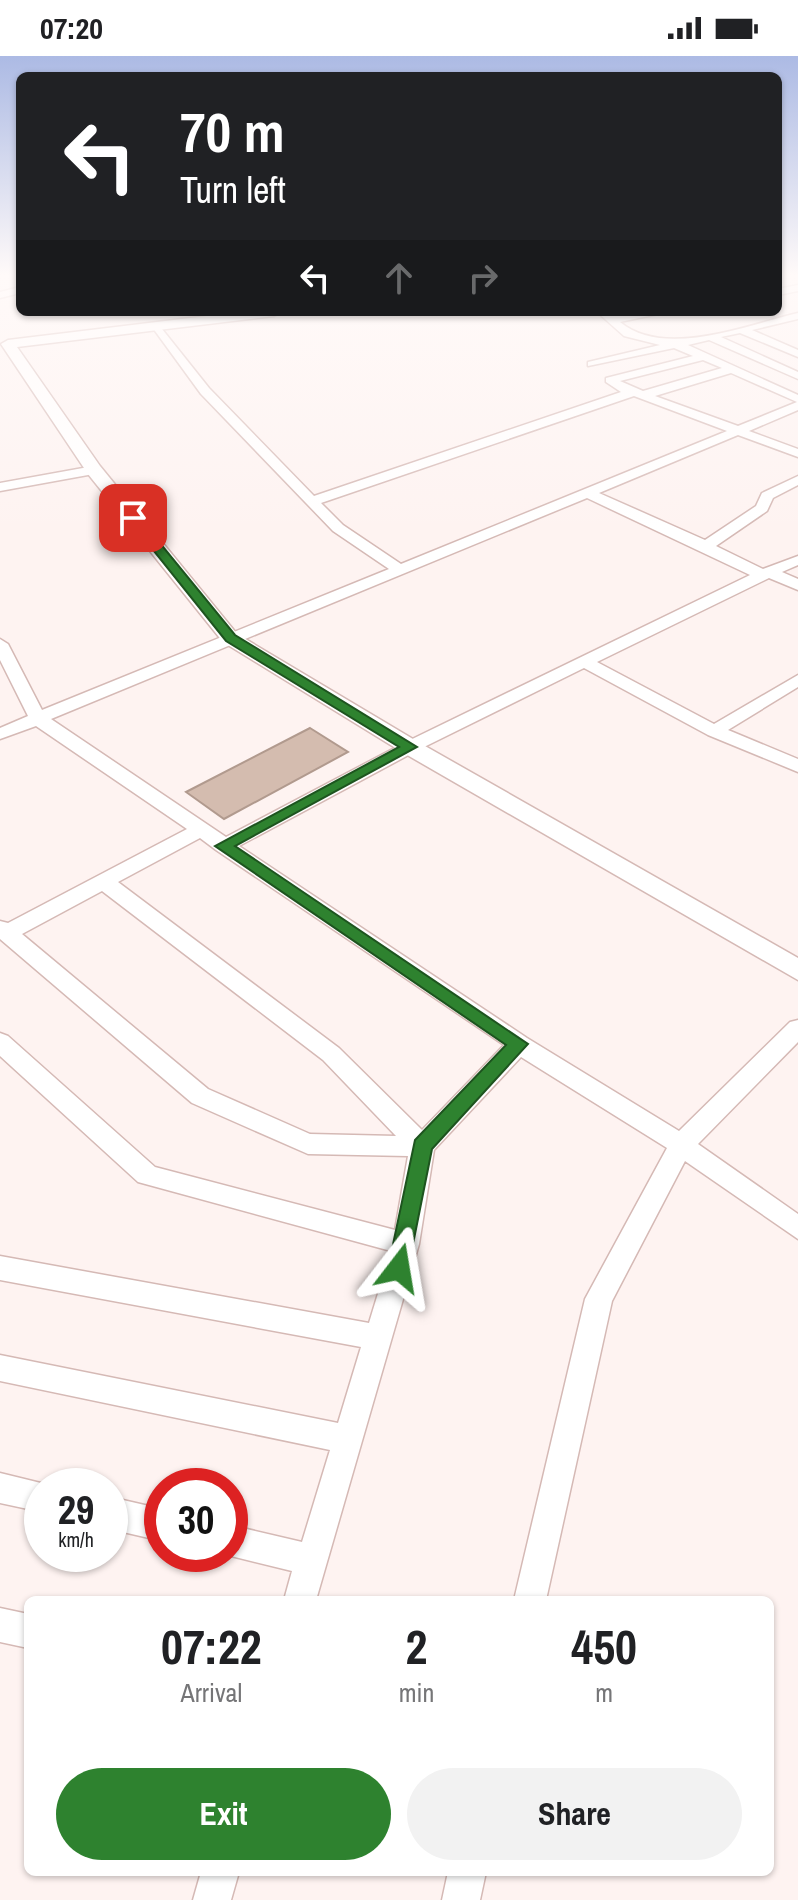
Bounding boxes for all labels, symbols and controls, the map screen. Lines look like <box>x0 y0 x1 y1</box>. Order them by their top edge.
text: 07:20 <box>40 8 103 48</box>
text: 70 m <box>180 94 285 169</box>
icon: left <box>48 104 152 208</box>
text: Turn left <box>180 166 286 214</box>
icon: left <box>293 256 337 300</box>
icon: ahead <box>377 256 421 300</box>
icon: right <box>461 256 505 300</box>
pin <box>99 484 167 552</box>
icon: arrive <box>111 496 155 540</box>
position arrow <box>357 1226 441 1310</box>
speed limit sign: 30 <box>144 1468 248 1572</box>
text: 29 <box>58 1483 94 1536</box>
text: km/h <box>58 1526 94 1553</box>
text: 07:22 <box>161 1614 262 1679</box>
text: 2 <box>406 1614 427 1679</box>
text: 450 <box>571 1614 637 1679</box>
text: Arrival <box>181 1675 242 1710</box>
text: min <box>399 1675 434 1710</box>
text: m <box>595 1675 613 1710</box>
button: Exit <box>56 1768 391 1860</box>
button: Share <box>407 1768 742 1860</box>

